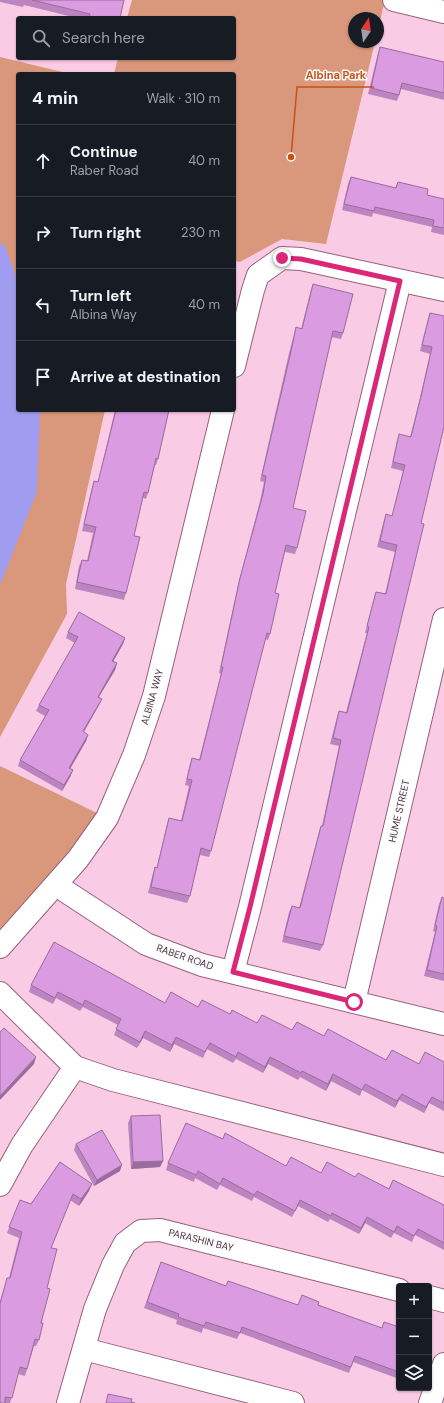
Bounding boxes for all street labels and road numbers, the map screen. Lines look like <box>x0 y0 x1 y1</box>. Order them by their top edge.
street label: ALBINA WAY <box>138 668 166 726</box>
street label: HUME STREET <box>385 778 413 844</box>
street label: RABER ROAD <box>155 941 215 973</box>
street label: PARASHIN BAY <box>167 1226 235 1254</box>

